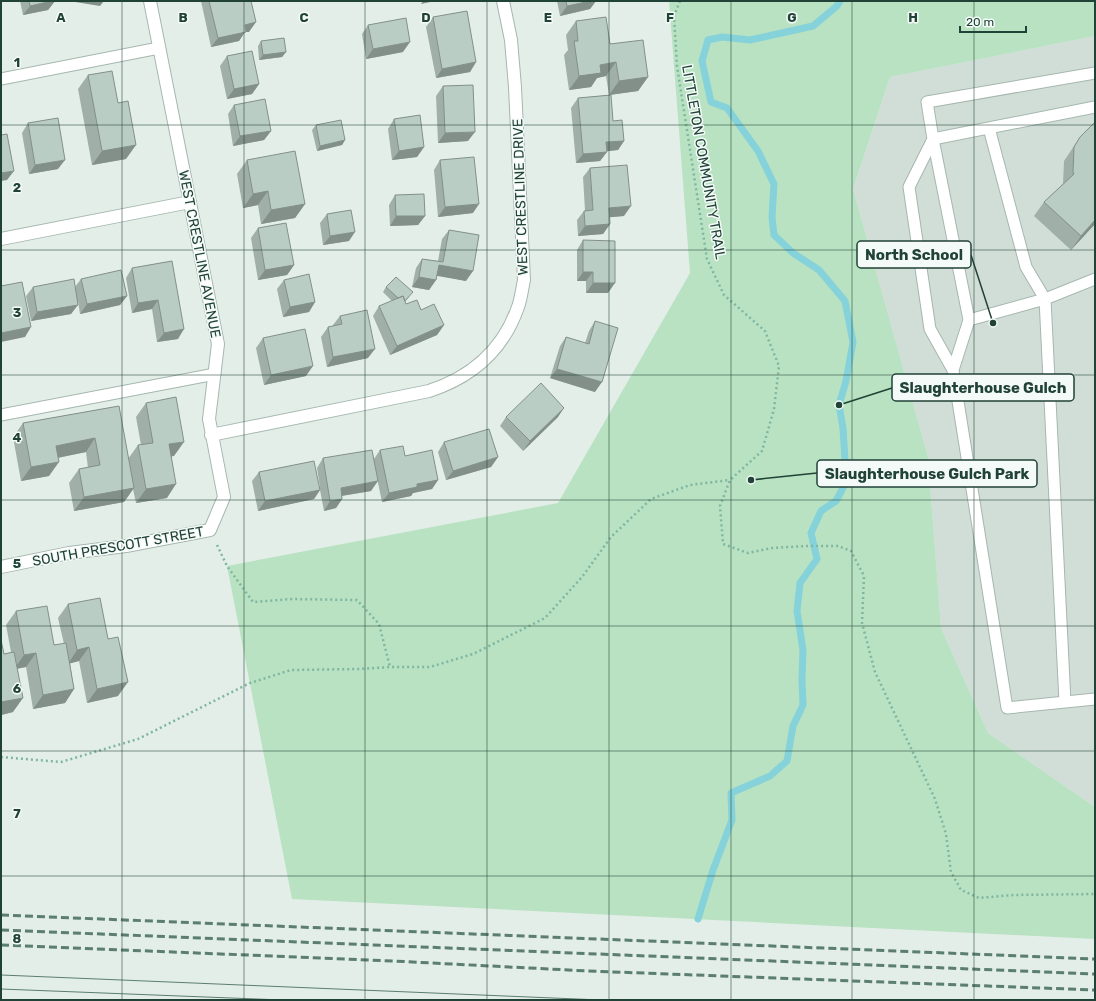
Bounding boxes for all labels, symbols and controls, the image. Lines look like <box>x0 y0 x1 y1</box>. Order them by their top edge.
scale bar <box>960 8 1026 34</box>
text: A <box>56 10 66 25</box>
text: B <box>178 10 188 25</box>
text: C <box>299 10 309 25</box>
text: D <box>421 10 431 25</box>
text: E <box>544 10 552 25</box>
text: F <box>666 10 674 25</box>
text: G <box>787 10 797 25</box>
text: H <box>908 10 918 25</box>
text: 20 m <box>966 15 994 29</box>
text: 1 <box>14 55 20 70</box>
street label: LITTLETON COMMUNITY TRAIL <box>678 63 729 261</box>
street label: WEST CRESTLINE DRIVE <box>509 118 532 276</box>
street label: WEST CRESTLINE AVENUE <box>175 169 224 339</box>
text: 2 <box>13 180 21 195</box>
callout: North School <box>857 241 971 268</box>
text: North School <box>865 246 963 264</box>
text: 3 <box>13 305 22 320</box>
callout: Slaughterhouse Gulch <box>892 374 1074 401</box>
text: Slaughterhouse Gulch <box>900 379 1066 397</box>
text: 4 <box>13 430 22 445</box>
callout: Slaughterhouse Gulch Park <box>817 460 1037 487</box>
text: Slaughterhouse Gulch Park <box>825 465 1029 483</box>
street label: SOUTH PRESCOTT STREET <box>31 523 205 570</box>
text: 5 <box>13 556 21 571</box>
text: 6 <box>13 681 22 696</box>
text: 7 <box>13 806 21 821</box>
text: 8 <box>13 931 22 946</box>

